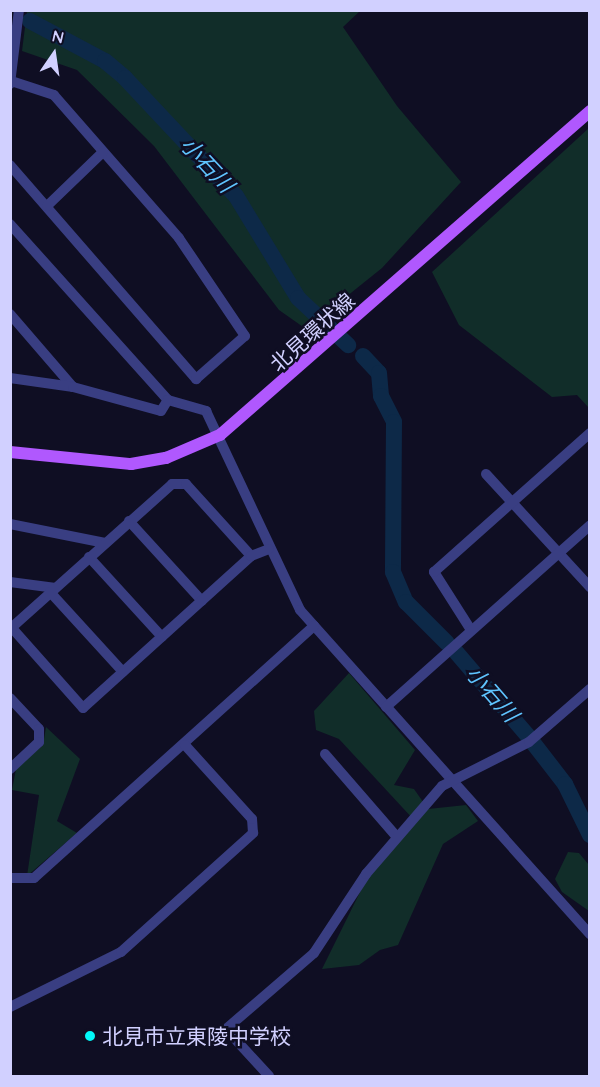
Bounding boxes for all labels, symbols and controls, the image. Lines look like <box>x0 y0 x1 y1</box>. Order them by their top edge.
north arrow <box>24 24 84 84</box>
text: N <box>50 25 66 48</box>
water label: 小石川 <box>175 132 239 198</box>
street label: 北見環状線 <box>265 288 359 376</box>
water label: 小石川 <box>460 660 524 728</box>
place label: 北見市立東陵中学校 <box>102 1023 291 1049</box>
marker: 北見市立東陵中学校 <box>83 1029 97 1043</box>

